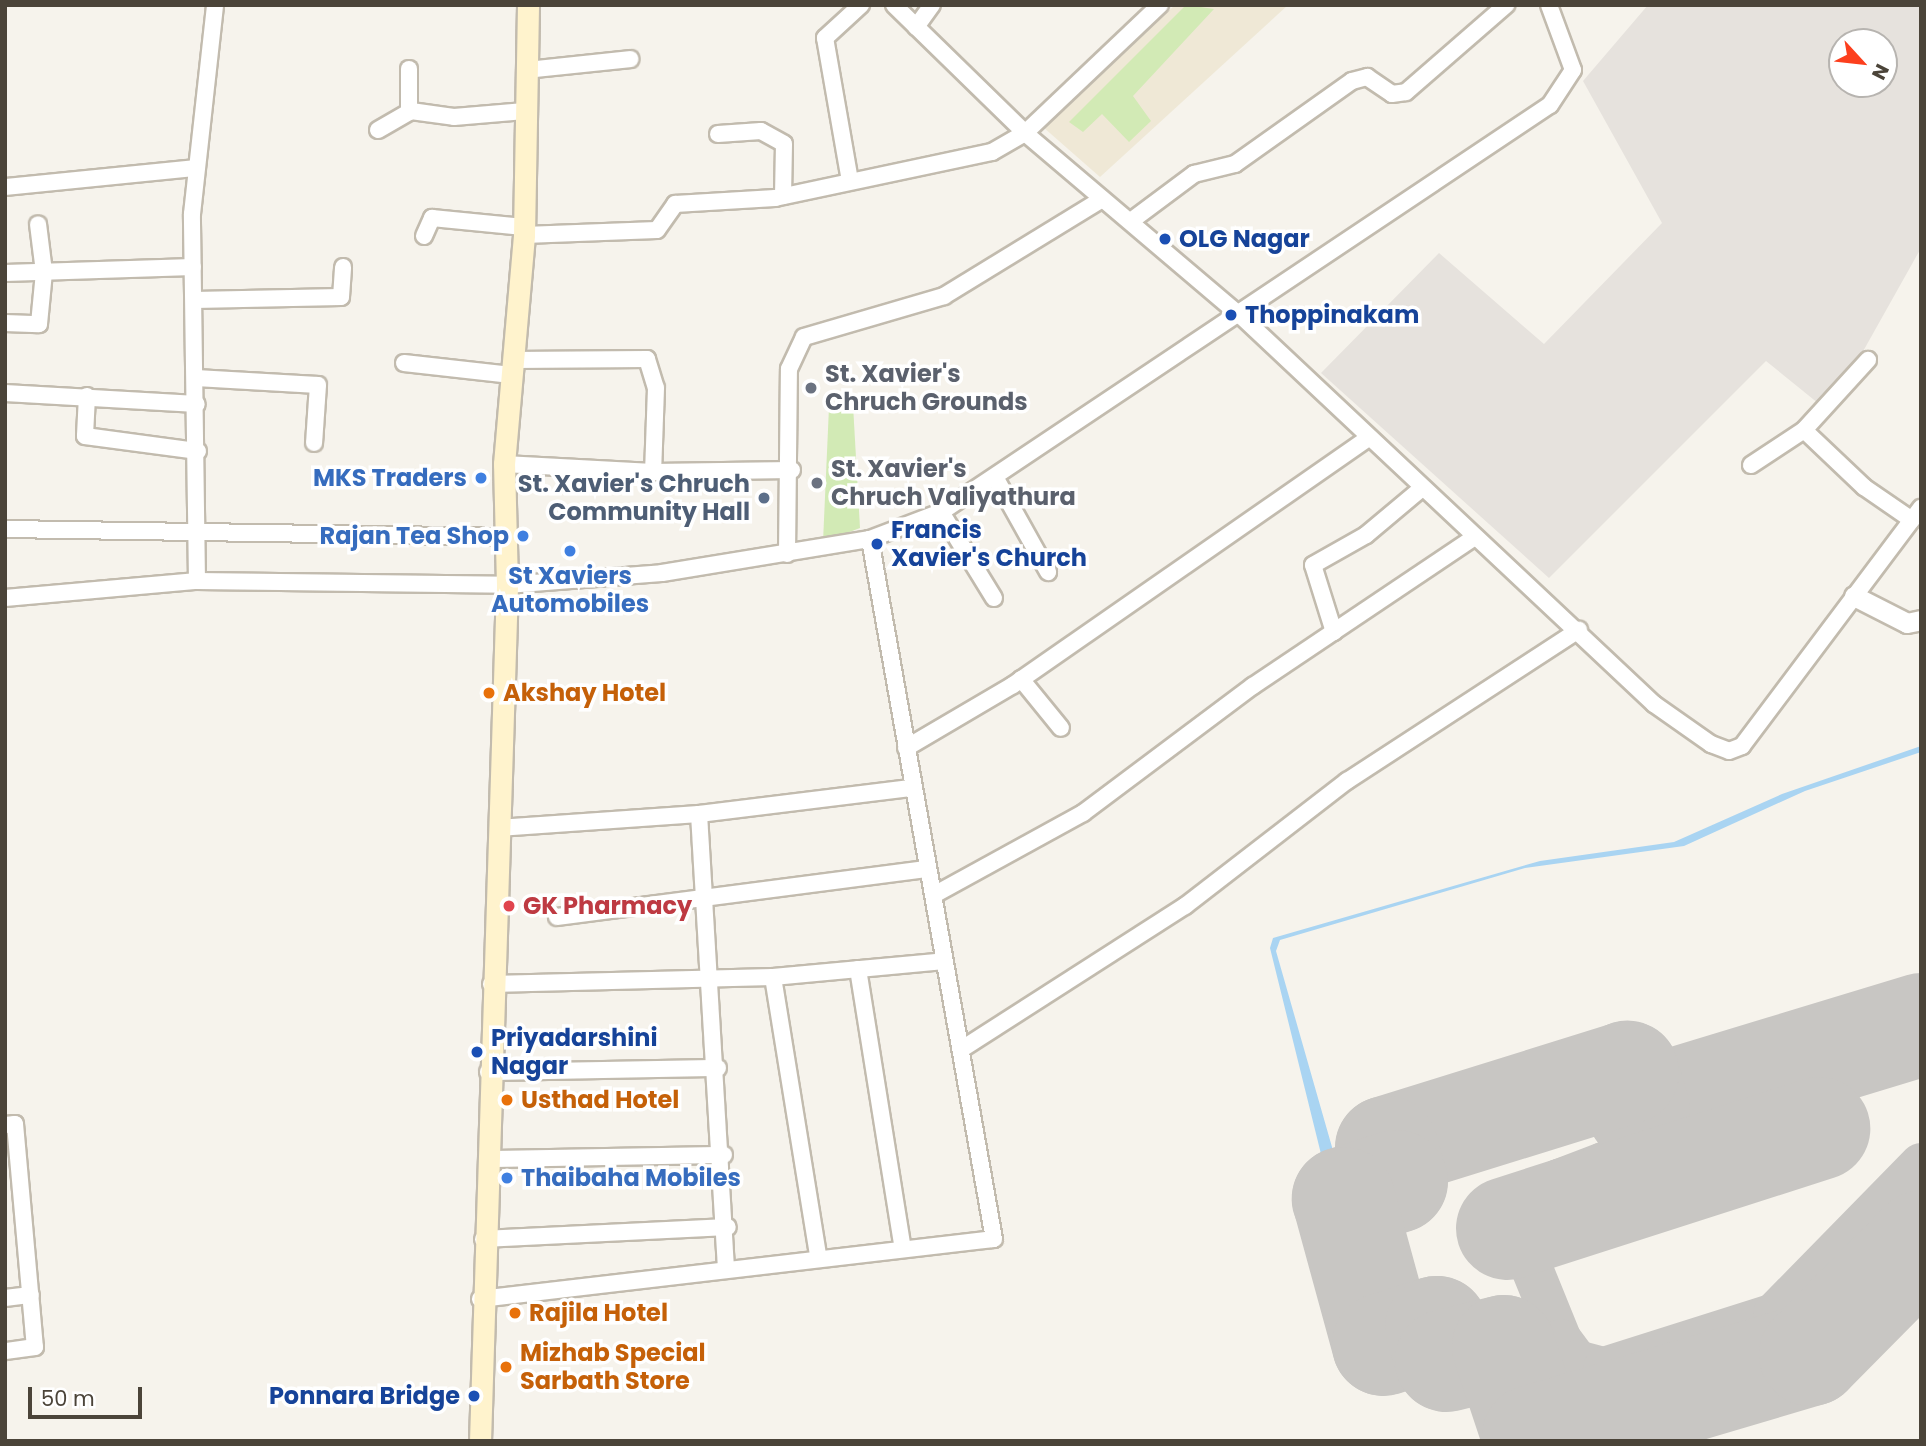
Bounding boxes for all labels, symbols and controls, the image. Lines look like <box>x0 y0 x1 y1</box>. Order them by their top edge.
north arrow <box>1828 28 1898 98</box>
text: N <box>1865 59 1896 84</box>
place label: OLG Nagar <box>1179 225 1310 253</box>
marker: OLG Nagar <box>1157 231 1173 247</box>
place label: Thoppinakam <box>1245 301 1419 329</box>
marker: Thoppinakam <box>1223 307 1239 323</box>
place label: St. Xavier's Chruch Grounds <box>825 360 1028 416</box>
marker: St. Xavier's Chruch Grounds <box>803 380 819 396</box>
place label: St. Xavier's Chruch Valiyathura <box>831 455 1076 511</box>
place label: MKS Traders <box>313 464 467 492</box>
marker: MKS Traders <box>473 470 489 486</box>
place label: St. Xavier's Chruch Community Hall <box>518 470 750 526</box>
marker: St. Xavier's Chruch Valiyathura <box>809 475 825 491</box>
marker: St. Xavier's Chruch Community Hall <box>756 490 772 506</box>
place label: Francis Xavier's Church <box>891 516 1087 572</box>
place label: Rajan Tea Shop <box>320 522 509 550</box>
marker: Rajan Tea Shop <box>515 528 531 544</box>
marker: Francis Xavier's Church <box>869 536 885 552</box>
marker: St Xaviers Automobiles <box>562 543 578 559</box>
place label: St Xaviers Automobiles <box>491 562 649 618</box>
place label: Akshay Hotel <box>503 679 666 707</box>
marker: Akshay Hotel <box>481 685 497 701</box>
place label: GK Pharmacy <box>523 892 692 920</box>
marker: GK Pharmacy <box>501 898 517 914</box>
place label: Priyadarshini Nagar <box>491 1024 658 1080</box>
marker: Priyadarshini Nagar <box>469 1044 485 1060</box>
place label: Usthad Hotel <box>521 1086 679 1114</box>
marker: Usthad Hotel <box>499 1092 515 1108</box>
place label: Thaibaha Mobiles <box>521 1164 741 1192</box>
marker: Thaibaha Mobiles <box>499 1170 515 1186</box>
place label: Rajila Hotel <box>529 1299 668 1327</box>
marker: Rajila Hotel <box>507 1305 523 1321</box>
place label: Mizhab Special Sarbath Store <box>520 1339 706 1395</box>
marker: Mizhab Special Sarbath Store <box>498 1359 514 1375</box>
scale bar <box>32 1372 145 1416</box>
place label: Ponnara Bridge <box>269 1382 460 1410</box>
text: 50 m <box>41 1384 95 1413</box>
marker: Ponnara Bridge <box>466 1388 482 1404</box>

